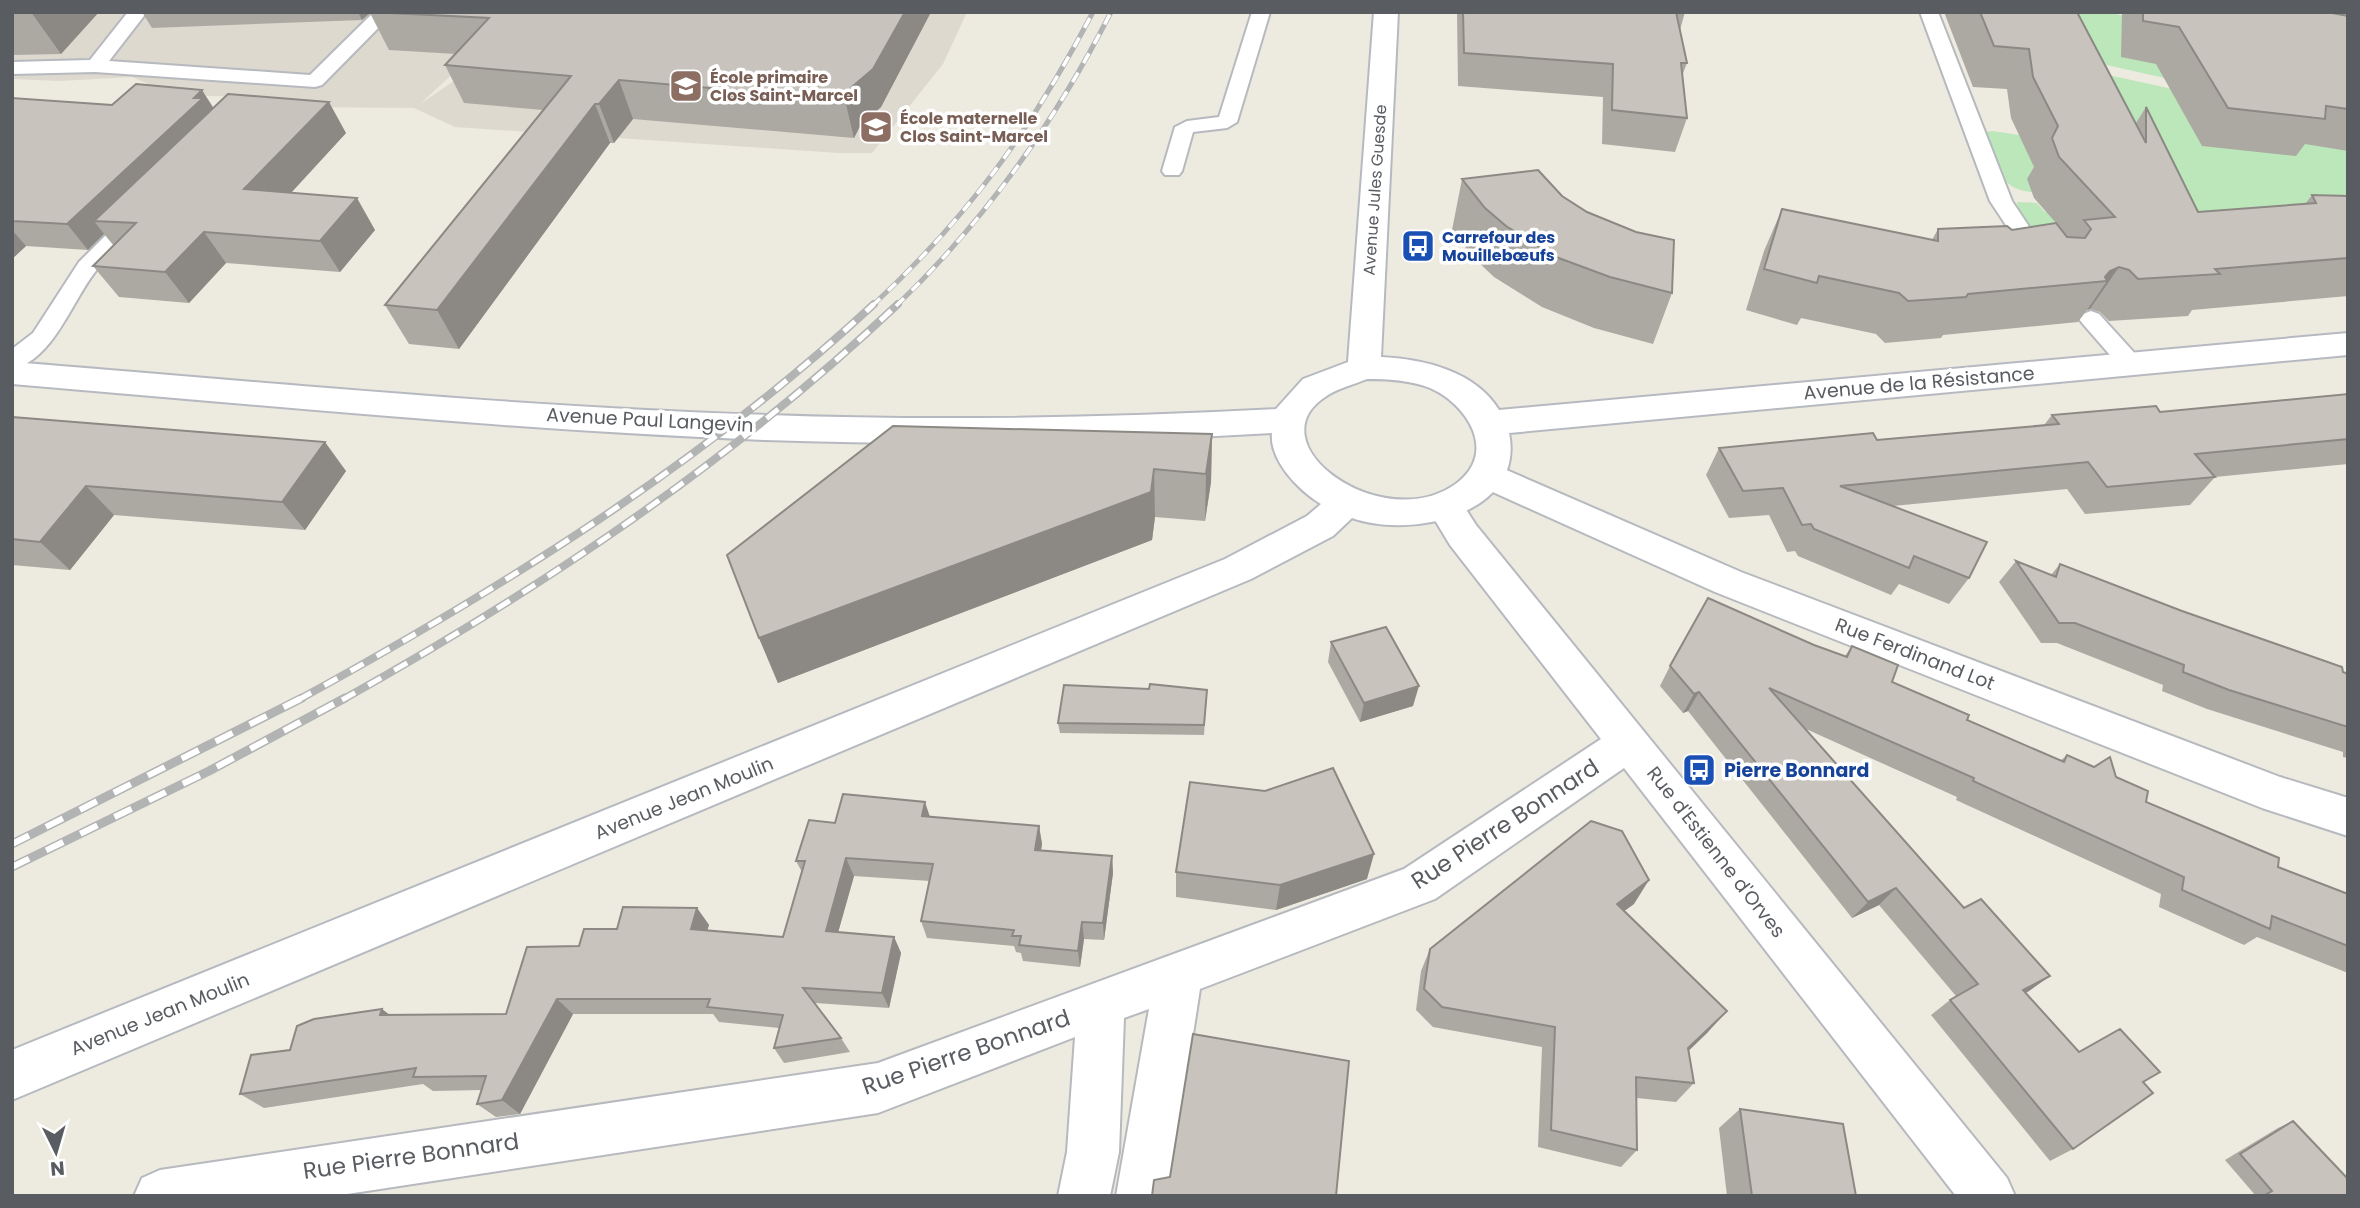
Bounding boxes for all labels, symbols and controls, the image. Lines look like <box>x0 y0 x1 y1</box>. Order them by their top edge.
place label: École primaire Clos Saint-Marcel <box>710 66 858 107</box>
school or university icon: École primaire Clos Saint-Marcel <box>667 67 705 105</box>
street label: Avenue Jules Guesde <box>1358 104 1392 276</box>
place label: École maternelle Clos Saint-Marcel <box>900 107 1048 148</box>
school or university icon: École maternelle Clos Saint-Marcel <box>857 108 895 146</box>
place label: Carrefour des Mouillebœufs <box>1442 226 1555 267</box>
bus stop icon: Carrefour des Mouillebœufs <box>1399 227 1437 265</box>
street label: Avenue de la Résistance <box>1802 359 2036 407</box>
street label: Avenue Paul Langevin <box>546 401 754 439</box>
street label: Rue Ferdinand Lot <box>1831 611 1999 697</box>
street label: Avenue Jean Moulin <box>591 750 777 846</box>
street label: Rue Pierre Bonnard <box>1405 751 1605 897</box>
bus stop icon: Pierre Bonnard <box>1680 751 1718 789</box>
place label: Pierre Bonnard <box>1724 757 1869 784</box>
street label: Rue d'Estienne d'Orves <box>1640 761 1792 943</box>
street label: Avenue Jean Moulin <box>67 966 253 1062</box>
street label: Rue Pierre Bonnard <box>858 1001 1074 1103</box>
north arrow <box>21 1117 91 1187</box>
street label: Rue Pierre Bonnard <box>301 1125 521 1187</box>
text: N <box>49 1154 66 1183</box>

